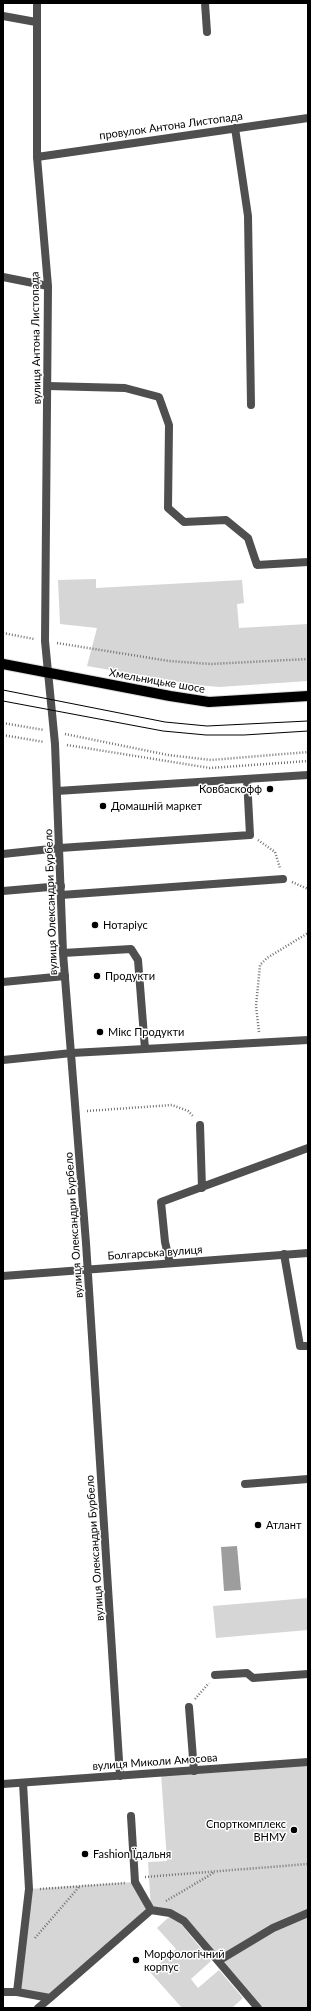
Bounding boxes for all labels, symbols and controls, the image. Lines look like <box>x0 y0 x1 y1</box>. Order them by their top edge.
street label: провулок Антона Листопада <box>98 109 244 143</box>
street label: вулиця Антона Листопада <box>28 272 44 404</box>
street label: Хмельницьке шосе <box>108 666 206 696</box>
place label: Ковбаскофф <box>199 782 262 796</box>
marker: Ковбаскофф <box>265 784 275 794</box>
place label: Домашній маркет <box>111 799 202 813</box>
marker: Домашній маркет <box>98 801 108 811</box>
street label: вулиця Олександри Бурбело <box>42 829 60 975</box>
place label: Нотаріус <box>103 918 148 932</box>
marker: Нотаріус <box>90 920 100 930</box>
place label: Продукти <box>105 969 155 983</box>
marker: Продукти <box>92 971 102 981</box>
place label: Мікс Продукти <box>108 1025 184 1039</box>
marker: Мікс Продукти <box>95 1027 105 1037</box>
street label: вулиця Олександри Бурбело <box>62 1151 86 1299</box>
street label: Болгарська вулиця <box>107 1243 203 1263</box>
street label: вулиця Олександри Бурбело <box>83 1474 107 1622</box>
place label: Атлант <box>266 1518 301 1532</box>
marker: Атлант <box>253 1520 263 1530</box>
street label: вулиця Миколи Амосова <box>92 1751 218 1773</box>
place label: Спорткомплекс ВНМУ <box>206 1817 286 1843</box>
marker: Спорткомплекс ВНМУ <box>289 1825 299 1835</box>
place label: Fashion Їдальня <box>93 1847 171 1861</box>
marker: Fashion Їдальня <box>80 1849 90 1859</box>
place label: Морфологічний корпус <box>144 1947 225 1973</box>
marker: Морфологічний корпус <box>131 1955 141 1965</box>

